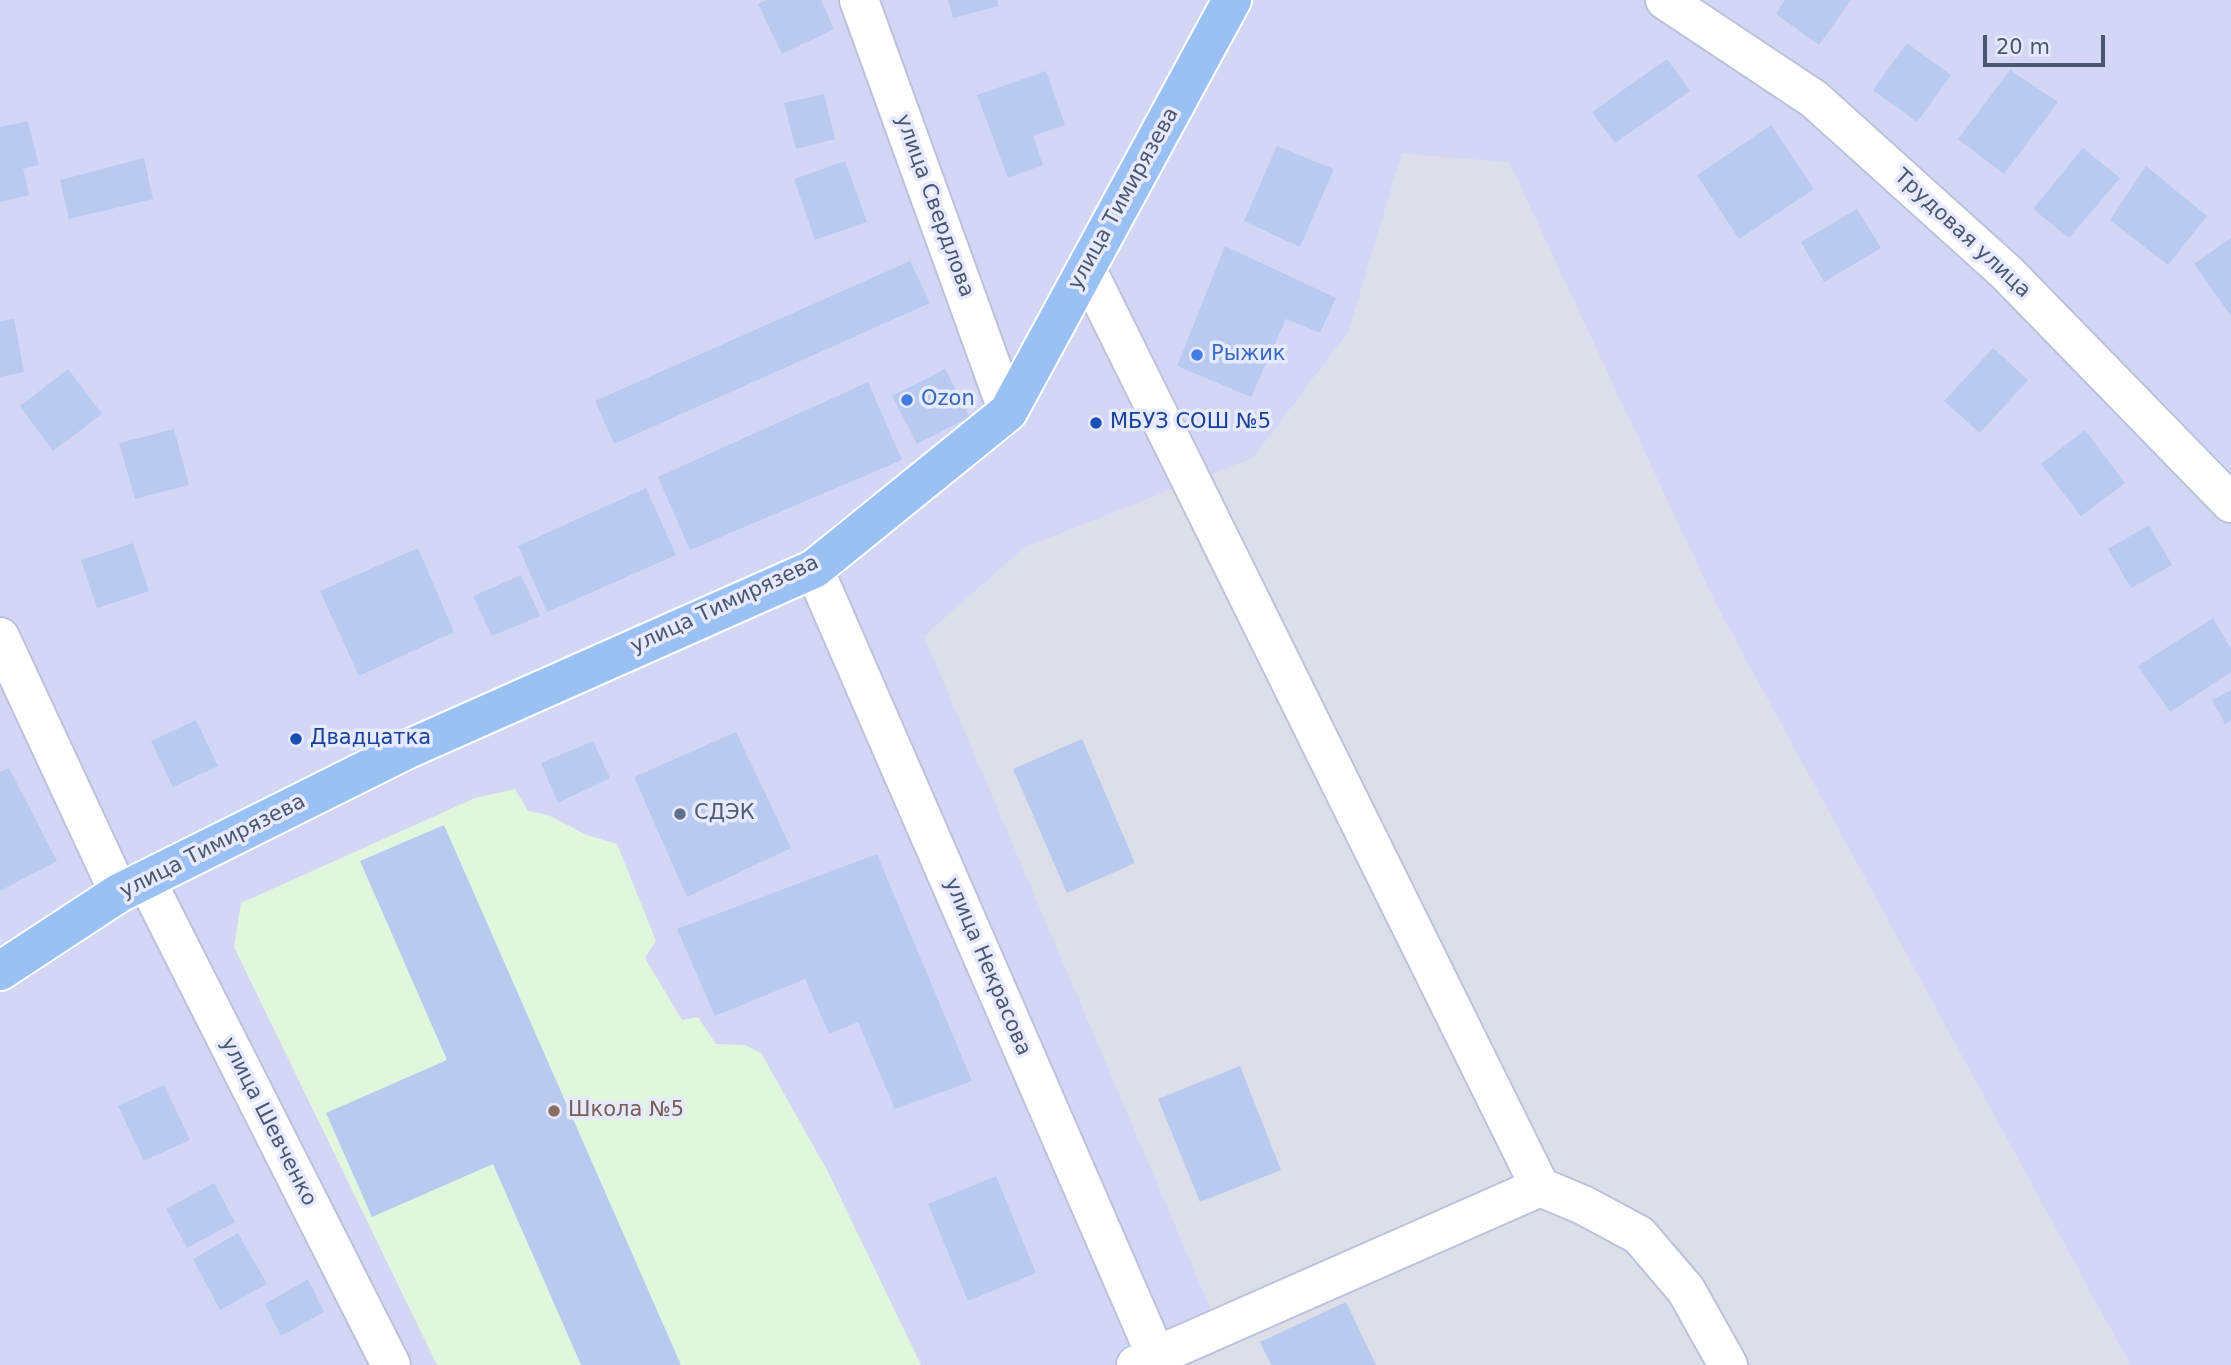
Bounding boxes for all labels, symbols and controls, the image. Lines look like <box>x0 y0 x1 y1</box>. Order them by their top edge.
scale bar <box>1986 21 2108 65</box>
text: 20 m <box>1996 35 2050 59</box>
street label: улица Тимирязева <box>1063 103 1185 295</box>
street label: улица Свердлова <box>889 111 979 301</box>
street label: Трудовая улица <box>1889 164 2035 304</box>
place label: Рыжик <box>1211 342 1285 368</box>
marker: Рыжик <box>1189 347 1205 363</box>
place label: Ozon <box>921 387 975 413</box>
marker: Ozon <box>899 392 915 408</box>
place label: МБУЗ СОШ №5 <box>1110 410 1271 436</box>
marker: МБУЗ СОШ №5 <box>1088 415 1104 431</box>
street label: улица Тимирязева <box>627 550 823 660</box>
place label: Двадцатка <box>310 726 431 752</box>
marker: Двадцатка <box>288 731 304 747</box>
street label: улица Тимирязева <box>116 789 310 905</box>
place label: СДЭК <box>694 801 755 827</box>
marker: СДЭК <box>672 806 688 822</box>
street label: улица Некрасова <box>938 874 1036 1060</box>
street label: улица Шевченко <box>215 1034 321 1210</box>
place label: Школа №5 <box>568 1098 684 1124</box>
marker: Школа №5 <box>546 1103 562 1119</box>

